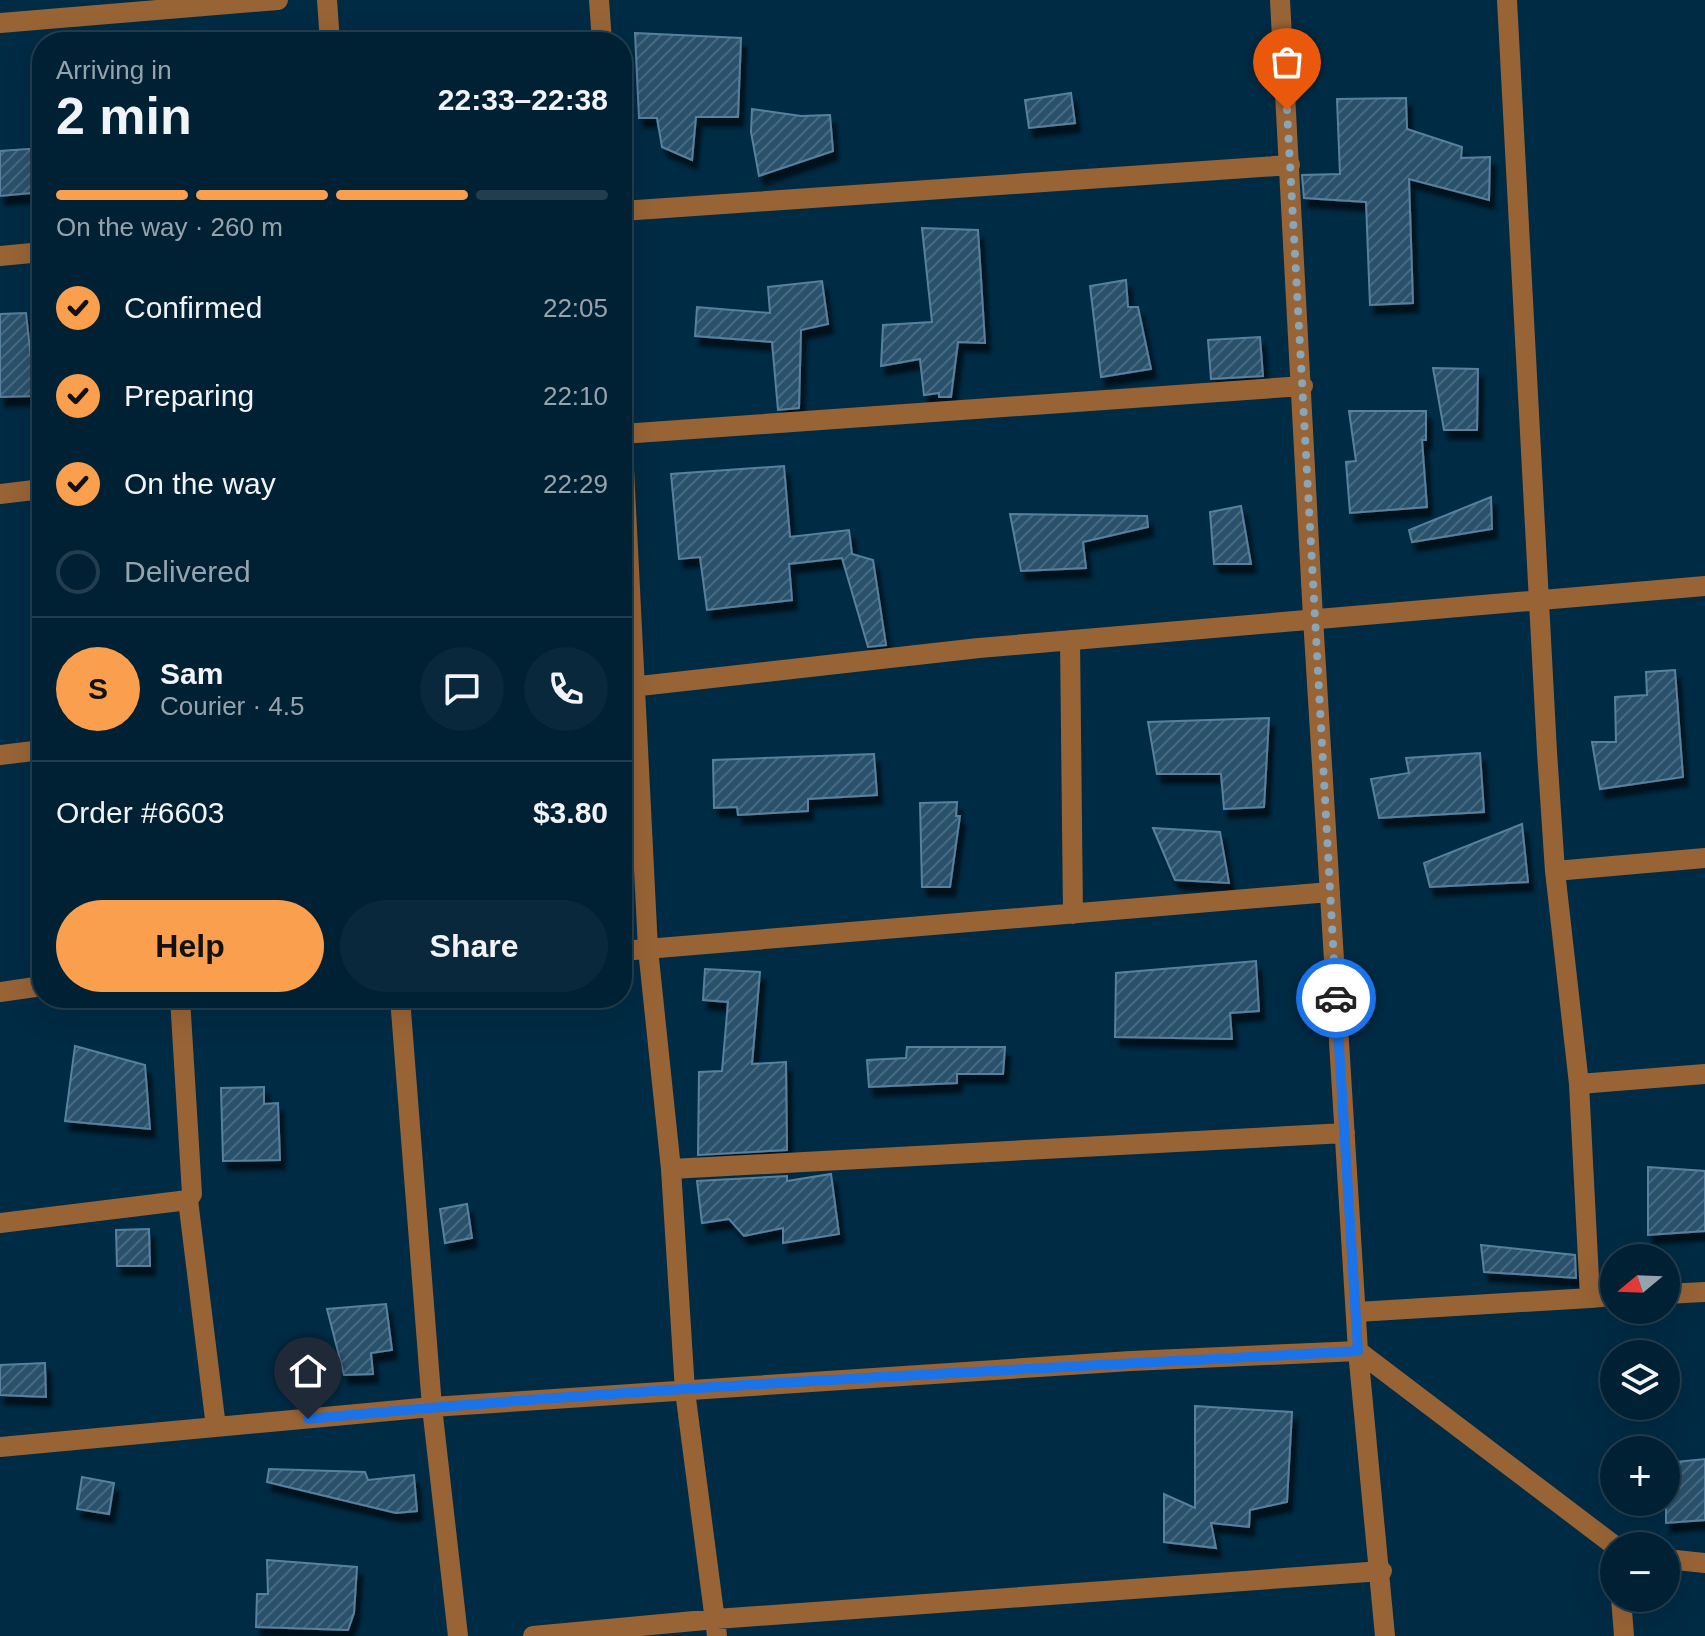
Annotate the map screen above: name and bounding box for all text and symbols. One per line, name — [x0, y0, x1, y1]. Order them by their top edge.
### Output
pin — [1253, 28, 1321, 110]
icon: bag — [1265, 40, 1309, 84]
text: Arriving in — [56, 55, 172, 85]
text: 22:33–22:38 — [438, 83, 608, 116]
text: 2 min — [56, 87, 192, 145]
text: On the way · 260 m — [56, 212, 283, 242]
icon: check — [56, 286, 100, 330]
text: Confirmed — [124, 291, 262, 324]
text: 22:05 — [543, 293, 608, 323]
icon: check — [56, 374, 100, 418]
text: Preparing — [124, 379, 254, 412]
text: 22:10 — [543, 381, 608, 411]
icon: check — [56, 462, 100, 506]
text: On the way — [124, 467, 276, 500]
text: 22:29 — [543, 469, 608, 499]
text: Delivered — [124, 555, 251, 588]
button: chat — [420, 647, 504, 731]
button: phone — [524, 647, 608, 731]
text: Sam — [160, 657, 223, 690]
text: S — [88, 672, 108, 705]
text: Courier · 4.5 — [160, 691, 305, 721]
text: Order #6603 — [56, 796, 224, 829]
text: $3.80 — [533, 796, 608, 829]
button: Help — [56, 900, 324, 992]
button: Share — [340, 900, 608, 992]
courier — [1296, 958, 1376, 1038]
icon: car — [1314, 976, 1358, 1020]
north arrow — [1600, 1244, 1680, 1324]
map controls — [1600, 1244, 1680, 1612]
pin — [274, 1337, 342, 1419]
button: layers — [1600, 1340, 1680, 1420]
icon: home — [286, 1349, 330, 1393]
button: + — [1600, 1436, 1680, 1516]
button: − — [1600, 1532, 1680, 1612]

